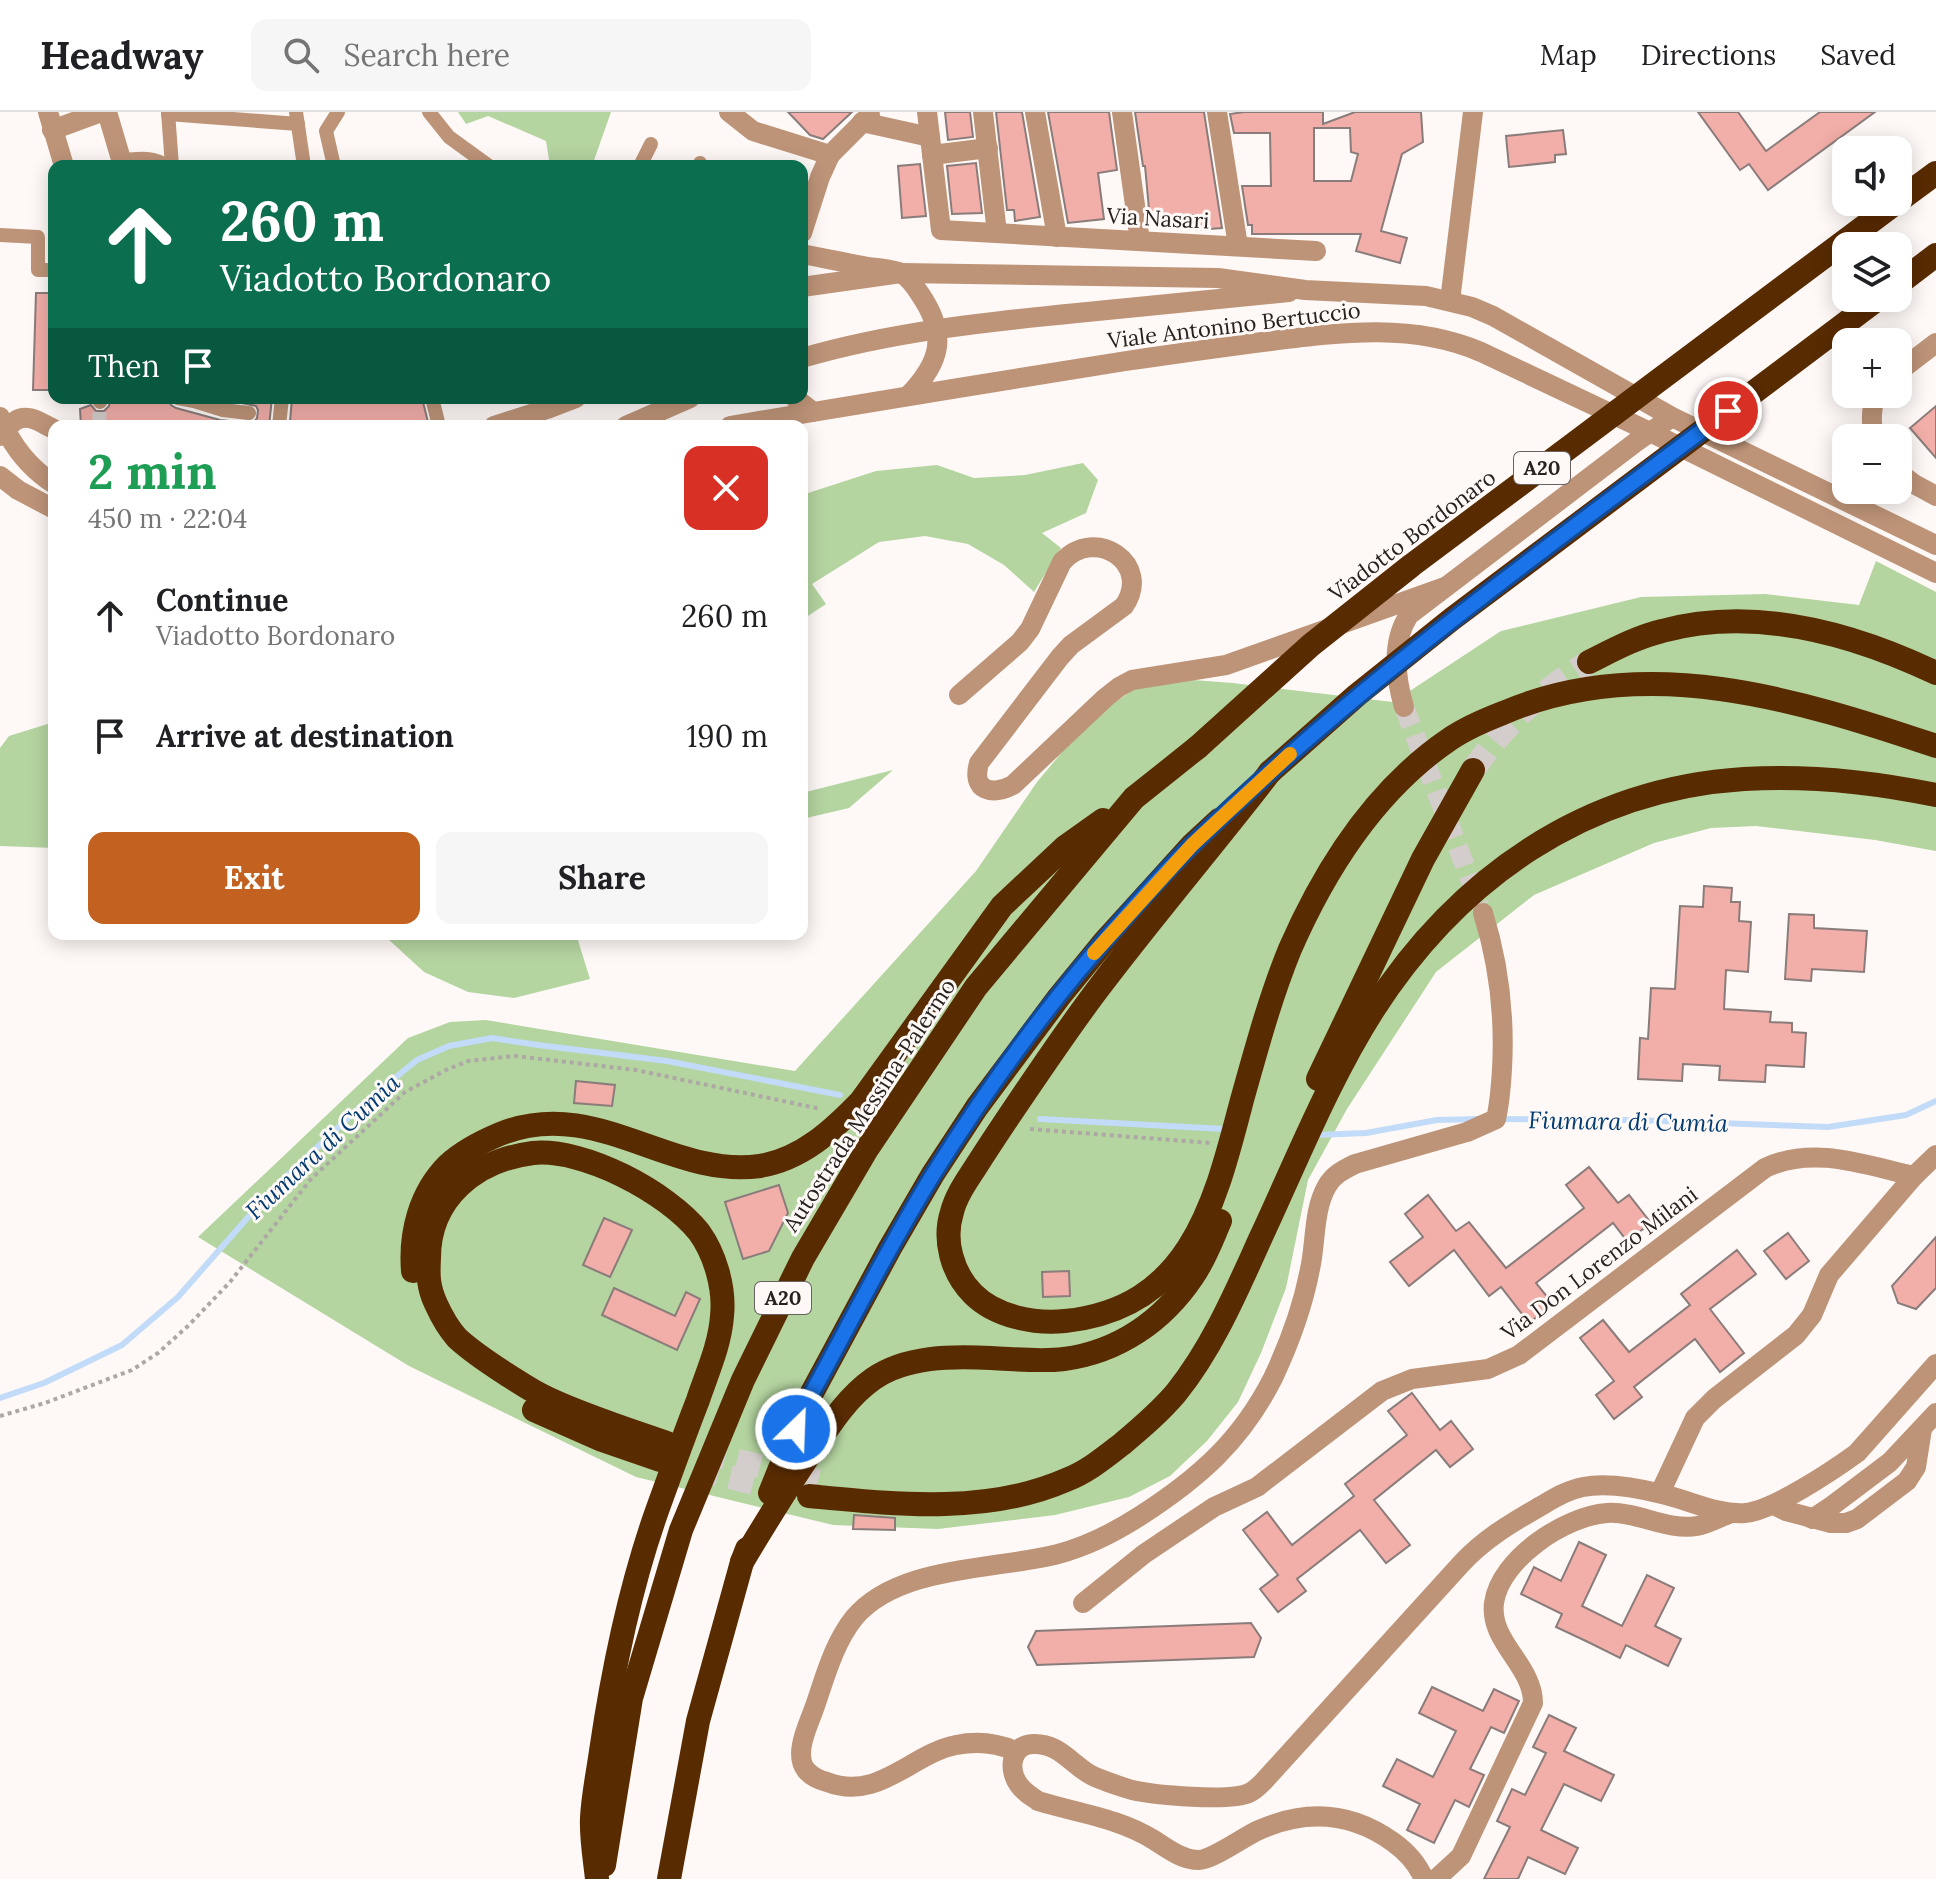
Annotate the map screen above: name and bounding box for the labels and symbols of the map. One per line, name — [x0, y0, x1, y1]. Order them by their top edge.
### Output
street label: Via Nasari — [1105, 201, 1210, 235]
street label: Viale Antonino Bertuccio — [1105, 296, 1362, 355]
pin — [1694, 377, 1762, 445]
road number: A20 — [1514, 452, 1570, 484]
street label: Viadotto Bordonaro — [1322, 463, 1501, 608]
street label: Autostrada Messina-Palermo — [776, 973, 961, 1238]
water label: Fiumara di Cumia — [239, 1067, 407, 1226]
water label: Fiumara di Cumia — [1528, 1104, 1729, 1139]
street label: Via Don Lorenzo Milani — [1494, 1180, 1703, 1347]
road number: A20 — [755, 1282, 811, 1314]
position arrow — [754, 1387, 838, 1471]

